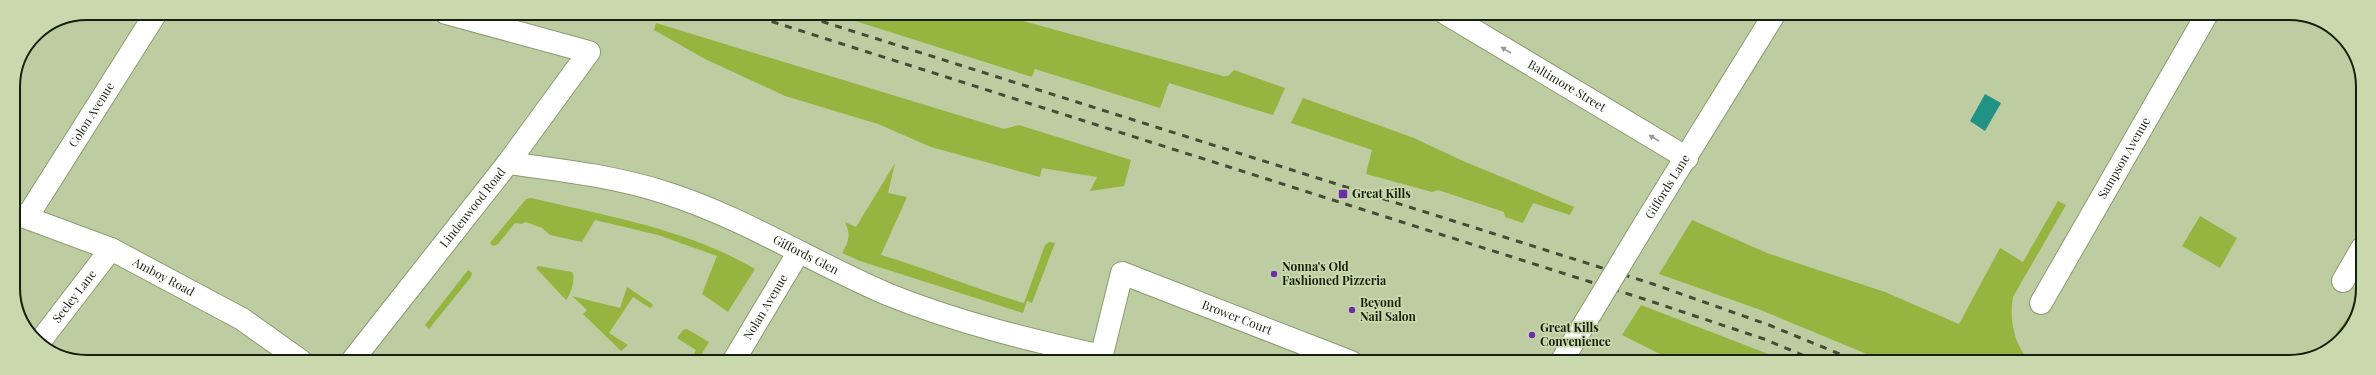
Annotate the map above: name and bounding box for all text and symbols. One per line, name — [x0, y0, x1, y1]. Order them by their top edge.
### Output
one-way arrow — [1500, 46, 1512, 53]
street label: Baltimore Street — [1525, 56, 1610, 115]
street label: Colon Avenue — [64, 79, 117, 150]
street label: Sampson Avenue — [2094, 114, 2153, 201]
one-way arrow — [1649, 134, 1659, 142]
street label: Giffords Lane — [1641, 151, 1693, 222]
street label: Lindenwood Road — [435, 164, 508, 250]
place label: Great Kills — [1352, 185, 1411, 201]
marker: Great Kills — [1337, 188, 1349, 200]
street label: Giffords Glen — [771, 231, 842, 277]
street label: Amboy Road — [130, 253, 198, 299]
place label: Nonna's Old Fashioned Pizzeria — [1282, 258, 1387, 288]
street label: Seeley Lane — [48, 266, 99, 326]
marker: Nonna's Old Fashioned Pizzeria — [1269, 269, 1279, 279]
street label: Nolan Avenue — [739, 271, 791, 342]
place label: Beyond Nail Salon — [1360, 294, 1417, 324]
street label: Brower Court — [1200, 296, 1275, 338]
marker: Beyond Nail Salon — [1347, 305, 1357, 315]
place label: Great Kills Convenience — [1540, 319, 1611, 349]
marker: Great Kills Convenience — [1527, 330, 1537, 340]

